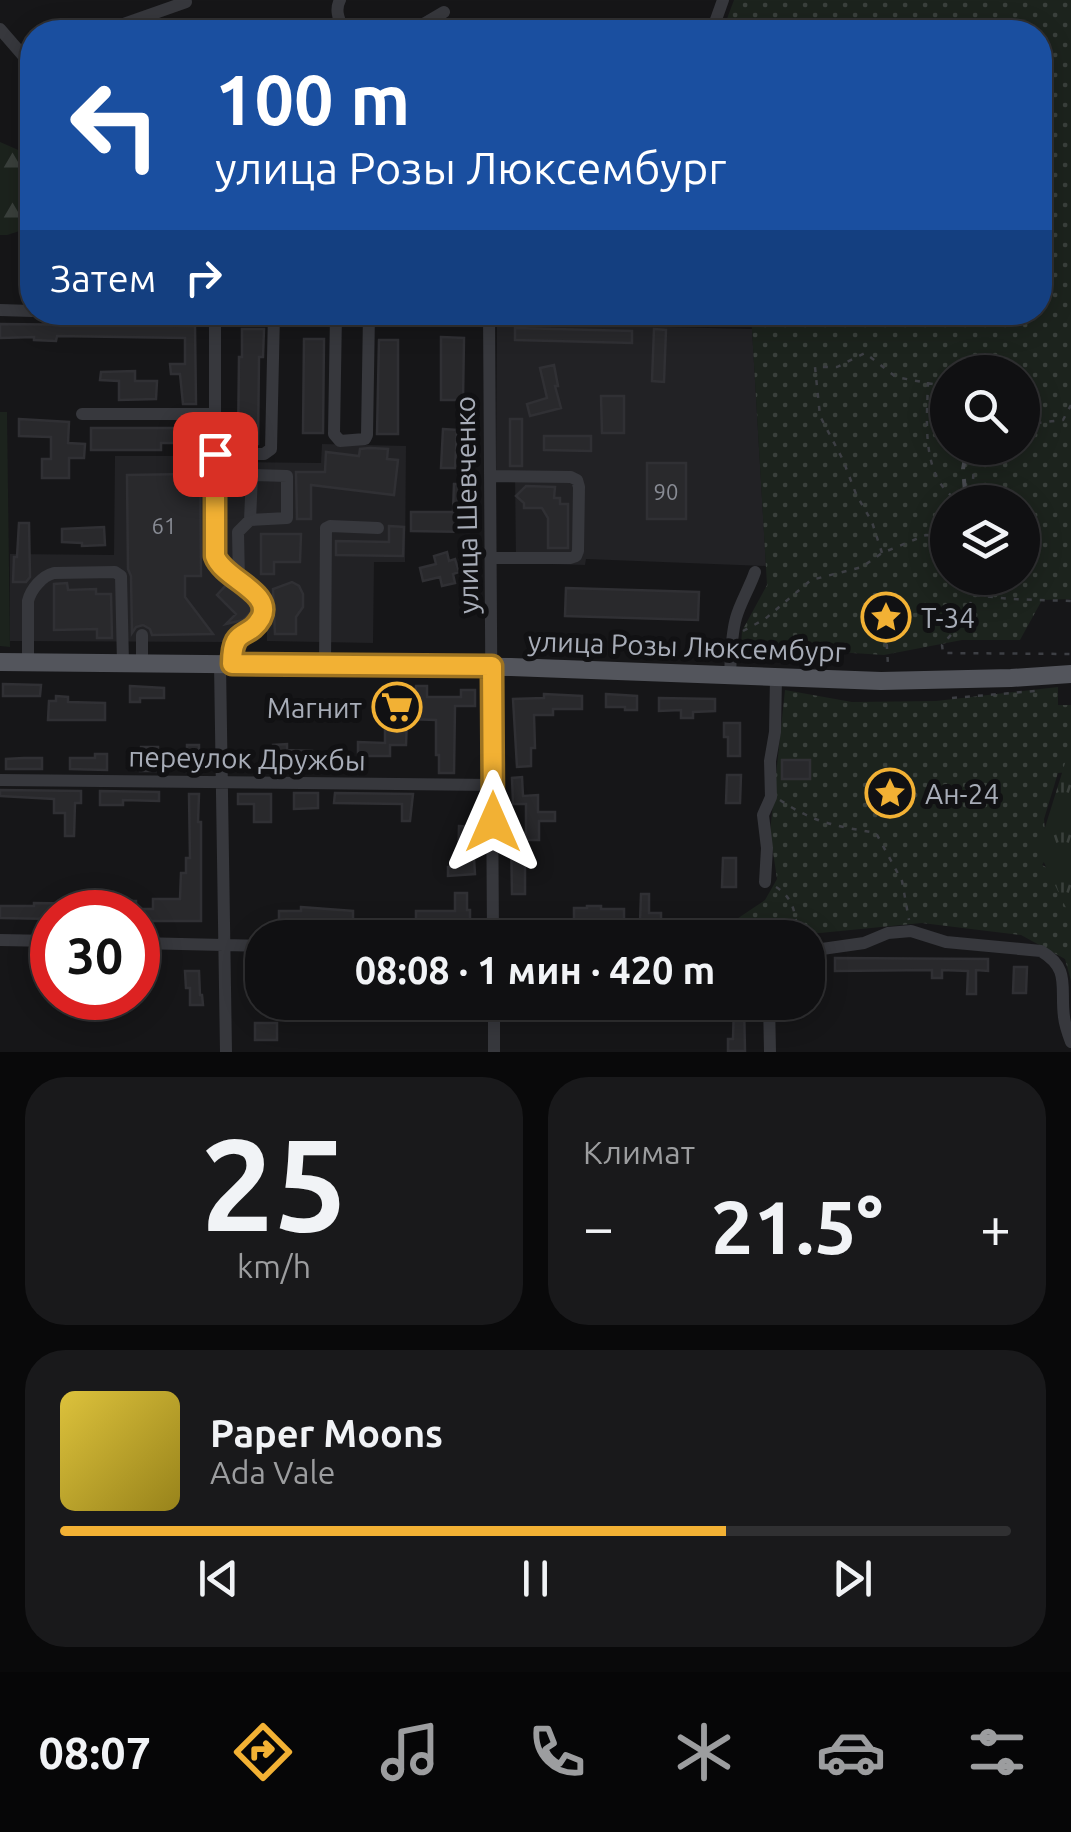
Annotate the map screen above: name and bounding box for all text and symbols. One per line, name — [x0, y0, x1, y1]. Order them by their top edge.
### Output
icon: left — [50, 60, 180, 190]
text: 100 m — [215, 60, 410, 138]
text: улица Розы Люксембург — [215, 142, 726, 193]
icon: right — [176, 250, 231, 305]
text: Затем — [50, 257, 156, 299]
map controls — [930, 355, 1040, 595]
button: search — [930, 355, 1040, 465]
street label: улица Шевченко — [449, 396, 483, 614]
pin — [173, 412, 258, 497]
icon: arrive — [188, 427, 243, 482]
house number: 90 — [654, 479, 678, 504]
button: layers — [930, 485, 1040, 595]
house number: 61 — [152, 513, 176, 538]
place icon: Т-34 — [860, 591, 912, 643]
place label: Т-34 — [921, 602, 975, 633]
street label: улица Розы Люксембург — [527, 625, 847, 667]
supermarket icon: Магнит — [371, 681, 423, 733]
place label: Магнит — [267, 692, 363, 723]
street label: переулок Дружбы — [128, 740, 366, 776]
place icon: Ан-24 — [864, 767, 916, 819]
position arrow — [441, 770, 545, 874]
place label: Ан-24 — [925, 778, 999, 809]
speed limit sign: 30 — [30, 890, 160, 1020]
text: 08:08 · 1 мин · 420 m — [355, 949, 715, 991]
text: 25 — [201, 1110, 347, 1256]
text: Климат — [583, 1134, 695, 1170]
text: 21.5° — [711, 1184, 883, 1268]
text: − — [583, 1196, 614, 1257]
text: + — [980, 1196, 1011, 1257]
text: km/h — [237, 1248, 311, 1284]
text: Paper Moons — [210, 1412, 443, 1454]
text: Ada Vale — [210, 1454, 336, 1490]
icon: previous — [191, 1551, 246, 1606]
icon: pause — [508, 1551, 563, 1606]
icon: next — [825, 1551, 880, 1606]
icon: directions — [228, 1717, 298, 1787]
icon: music — [375, 1717, 445, 1787]
icon: phone — [522, 1717, 592, 1787]
icon: climate — [669, 1717, 739, 1787]
icon: car — [816, 1717, 886, 1787]
icon: filters — [962, 1717, 1032, 1787]
text: 08:07 — [38, 1727, 151, 1778]

